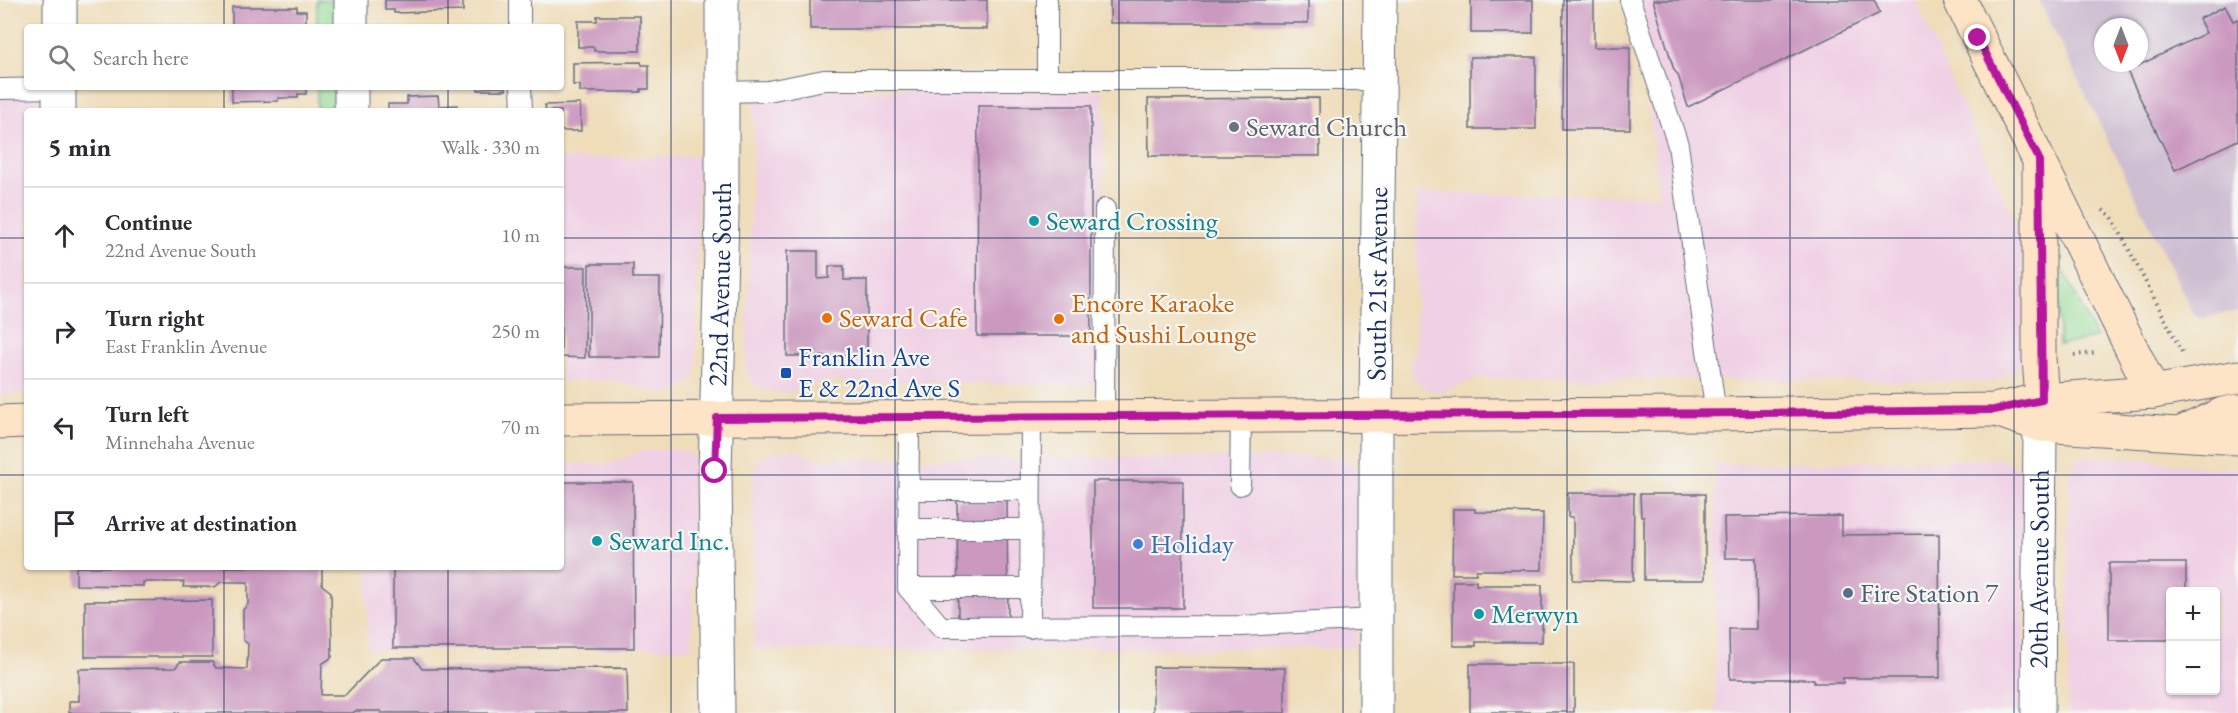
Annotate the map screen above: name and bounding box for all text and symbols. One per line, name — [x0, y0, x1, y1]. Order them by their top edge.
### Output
north arrow — [2094, 18, 2148, 72]
search box — [24, 24, 564, 90]
route end — [1964, 24, 1990, 50]
icon: search — [45, 41, 78, 74]
text: Search here — [93, 43, 188, 72]
place label: Seward Church — [1246, 109, 1407, 144]
marker: Seward Church — [1227, 120, 1241, 134]
text: 5 min — [48, 130, 111, 164]
text: Walk · 330 m — [441, 134, 540, 160]
street label: 22nd Avenue South — [699, 182, 739, 387]
street label: South 21st Avenue — [1358, 187, 1395, 381]
place label: Seward Crossing — [1046, 203, 1218, 238]
text: Continue — [105, 208, 192, 237]
marker: Seward Crossing — [1027, 214, 1041, 228]
icon: ahead — [48, 219, 81, 252]
text: 10 m — [501, 222, 540, 248]
text: 22nd Avenue South — [105, 237, 257, 263]
place label: Encore Karaoke and Sushi Lounge — [1071, 285, 1256, 351]
place label: Seward Cafe — [839, 300, 967, 335]
text: Turn right — [105, 304, 204, 333]
marker: Seward Cafe — [820, 311, 834, 325]
marker: Encore Karaoke and Sushi Lounge — [1052, 312, 1066, 326]
icon: right — [48, 315, 81, 348]
text: 250 m — [492, 318, 540, 344]
text: East Franklin Avenue — [105, 333, 267, 359]
place label: Franklin Ave E & 22nd Ave S — [798, 339, 960, 405]
marker: Franklin Ave E & 22nd Ave S — [779, 366, 793, 380]
text: Turn left — [105, 400, 189, 429]
icon: left — [48, 411, 81, 444]
text: 70 m — [501, 414, 540, 440]
text: Minnehaha Avenue — [105, 429, 255, 455]
route start — [701, 457, 727, 483]
street label: 20th Avenue South — [2020, 469, 2057, 669]
icon: arrive — [48, 507, 81, 540]
text: Arrive at destination — [105, 509, 297, 538]
place label: Seward Inc. — [609, 523, 730, 558]
place label: Holiday — [1150, 526, 1234, 561]
marker: Seward Inc. — [590, 534, 604, 548]
marker: Holiday — [1131, 537, 1145, 551]
place label: Fire Station 7 — [1860, 575, 1999, 610]
marker: Fire Station 7 — [1841, 586, 1855, 600]
map controls — [2166, 587, 2220, 695]
button: + — [2166, 587, 2220, 641]
place label: Merwyn — [1491, 596, 1579, 631]
marker: Merwyn — [1472, 607, 1486, 621]
button: − — [2166, 641, 2220, 695]

